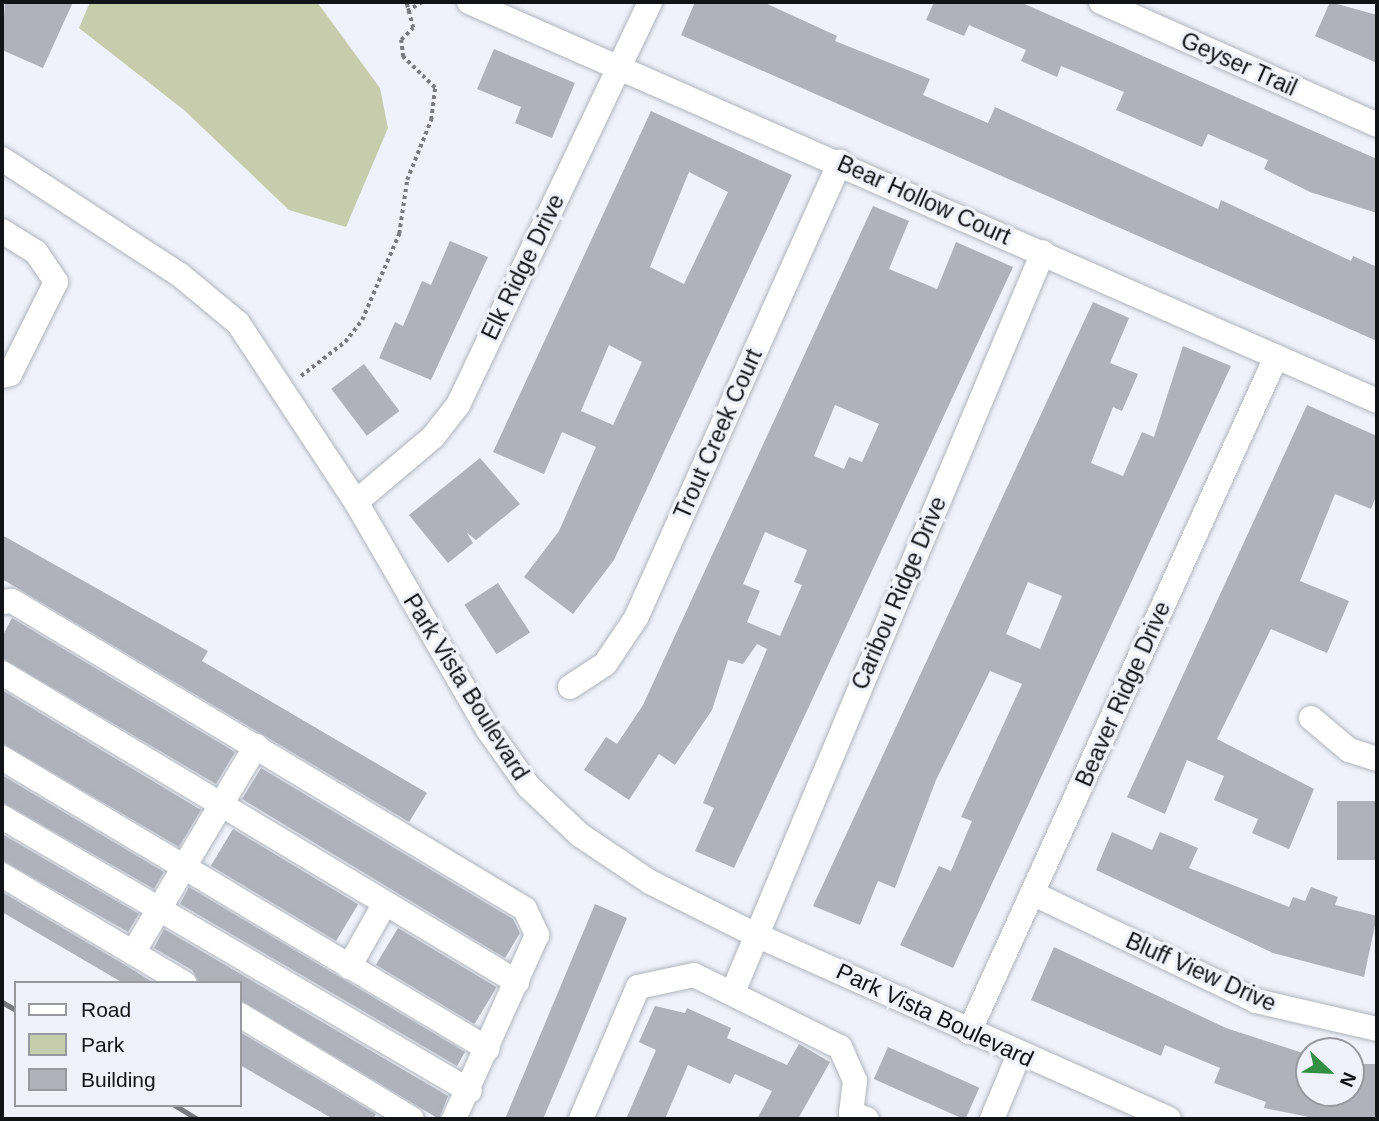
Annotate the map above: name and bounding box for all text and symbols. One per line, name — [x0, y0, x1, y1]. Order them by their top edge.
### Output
street label: Geyser Trail — [1177, 26, 1301, 102]
street label: Bear Hollow Court — [833, 149, 1015, 251]
street label: Elk Ridge Drive — [476, 190, 570, 344]
street label: Trout Creek Court — [668, 345, 768, 523]
street label: Caribou Ridge Drive — [846, 492, 952, 694]
street label: Park Vista Boulevard — [398, 589, 534, 785]
street label: Beaver Ridge Drive — [1070, 597, 1176, 791]
street label: Bluff View Drive — [1122, 927, 1280, 1017]
street label: Park Vista Boulevard — [832, 957, 1038, 1073]
legend — [14, 981, 242, 1107]
text: Road — [81, 998, 131, 1021]
text: Park — [81, 1033, 124, 1056]
north arrow — [1295, 1037, 1365, 1107]
text: Building — [81, 1068, 156, 1091]
text: N — [1336, 1069, 1360, 1090]

